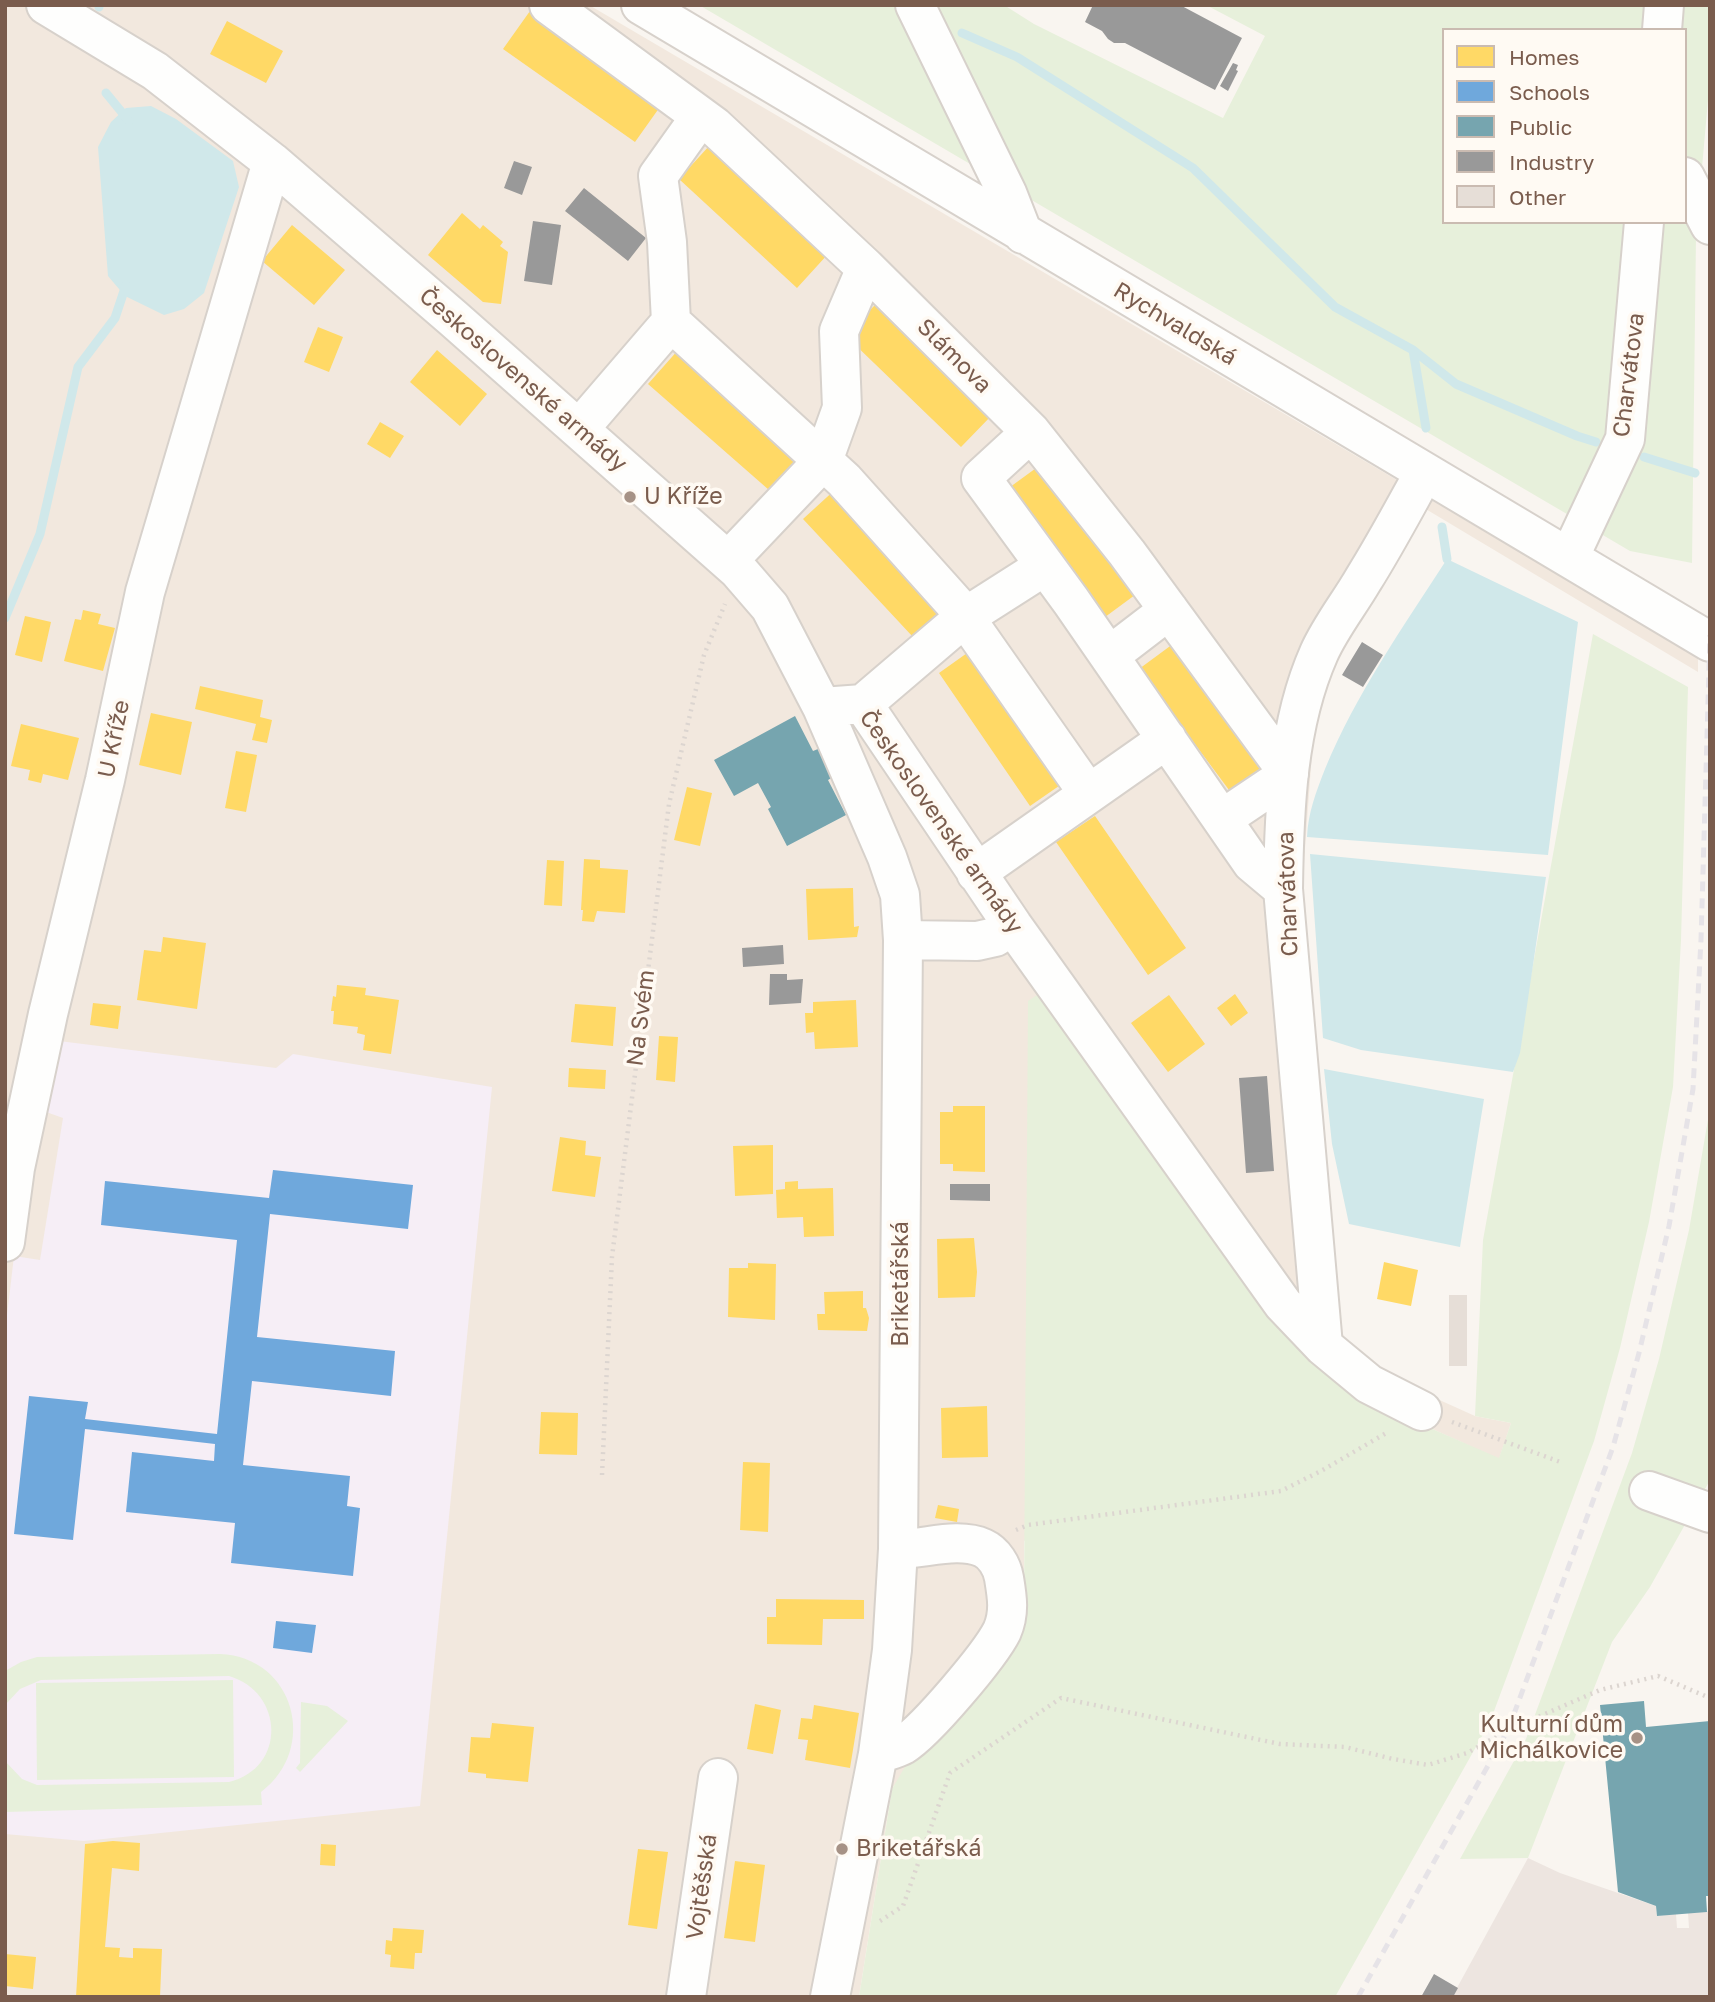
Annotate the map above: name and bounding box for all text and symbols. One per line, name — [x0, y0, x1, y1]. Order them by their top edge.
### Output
legend — [1442, 28, 1687, 224]
text: Homes — [1509, 44, 1579, 70]
text: Schools — [1509, 79, 1590, 105]
text: Public — [1509, 114, 1572, 140]
text: Industry — [1509, 149, 1594, 175]
text: Other — [1509, 184, 1566, 210]
street label: Rychvaldská — [1108, 276, 1242, 372]
street label: Československé armády — [413, 282, 633, 478]
street label: Charvátova — [1608, 311, 1650, 439]
street label: Slámova — [911, 313, 997, 399]
place label: U Kříže — [644, 483, 723, 511]
marker: U Kříže — [622, 489, 638, 505]
street label: U Kříže — [92, 698, 136, 780]
street label: Československé armády — [853, 705, 1029, 939]
street label: Charvátova — [1272, 831, 1304, 957]
street label: Na Svém — [621, 968, 661, 1068]
street label: Briketářská — [887, 1221, 915, 1347]
place label: Kulturní dům Michálkovice — [1479, 1711, 1623, 1765]
marker: Kulturní dům Michálkovice — [1629, 1730, 1645, 1746]
street label: Vojtěšská — [681, 1832, 723, 1942]
place label: Briketářská — [856, 1835, 982, 1863]
marker: Briketářská — [834, 1841, 850, 1857]

